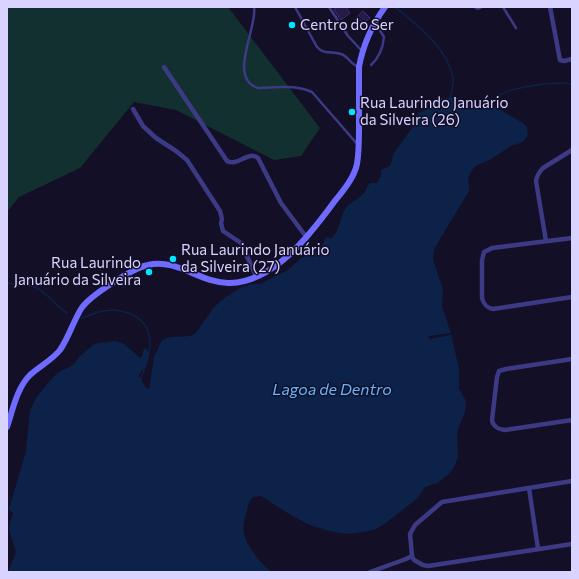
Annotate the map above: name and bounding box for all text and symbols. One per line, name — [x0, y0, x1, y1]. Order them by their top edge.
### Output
place label: Centro do Ser — [300, 16, 394, 34]
marker: Centro do Ser — [287, 20, 297, 30]
place label: Rua Laurindo Januário da Silveira (26) — [360, 94, 509, 129]
marker: Rua Laurindo Januário da Silveira (26) — [347, 107, 357, 117]
place label: Rua Laurindo Januário da Silveira (27) — [181, 241, 330, 276]
place label: Rua Laurindo Januário da Silveira — [14, 254, 141, 289]
marker: Rua Laurindo Januário da Silveira (27) — [168, 254, 178, 264]
marker: Rua Laurindo Januário da Silveira — [144, 267, 154, 277]
water label: Lagoa de Dentro — [272, 380, 392, 400]

